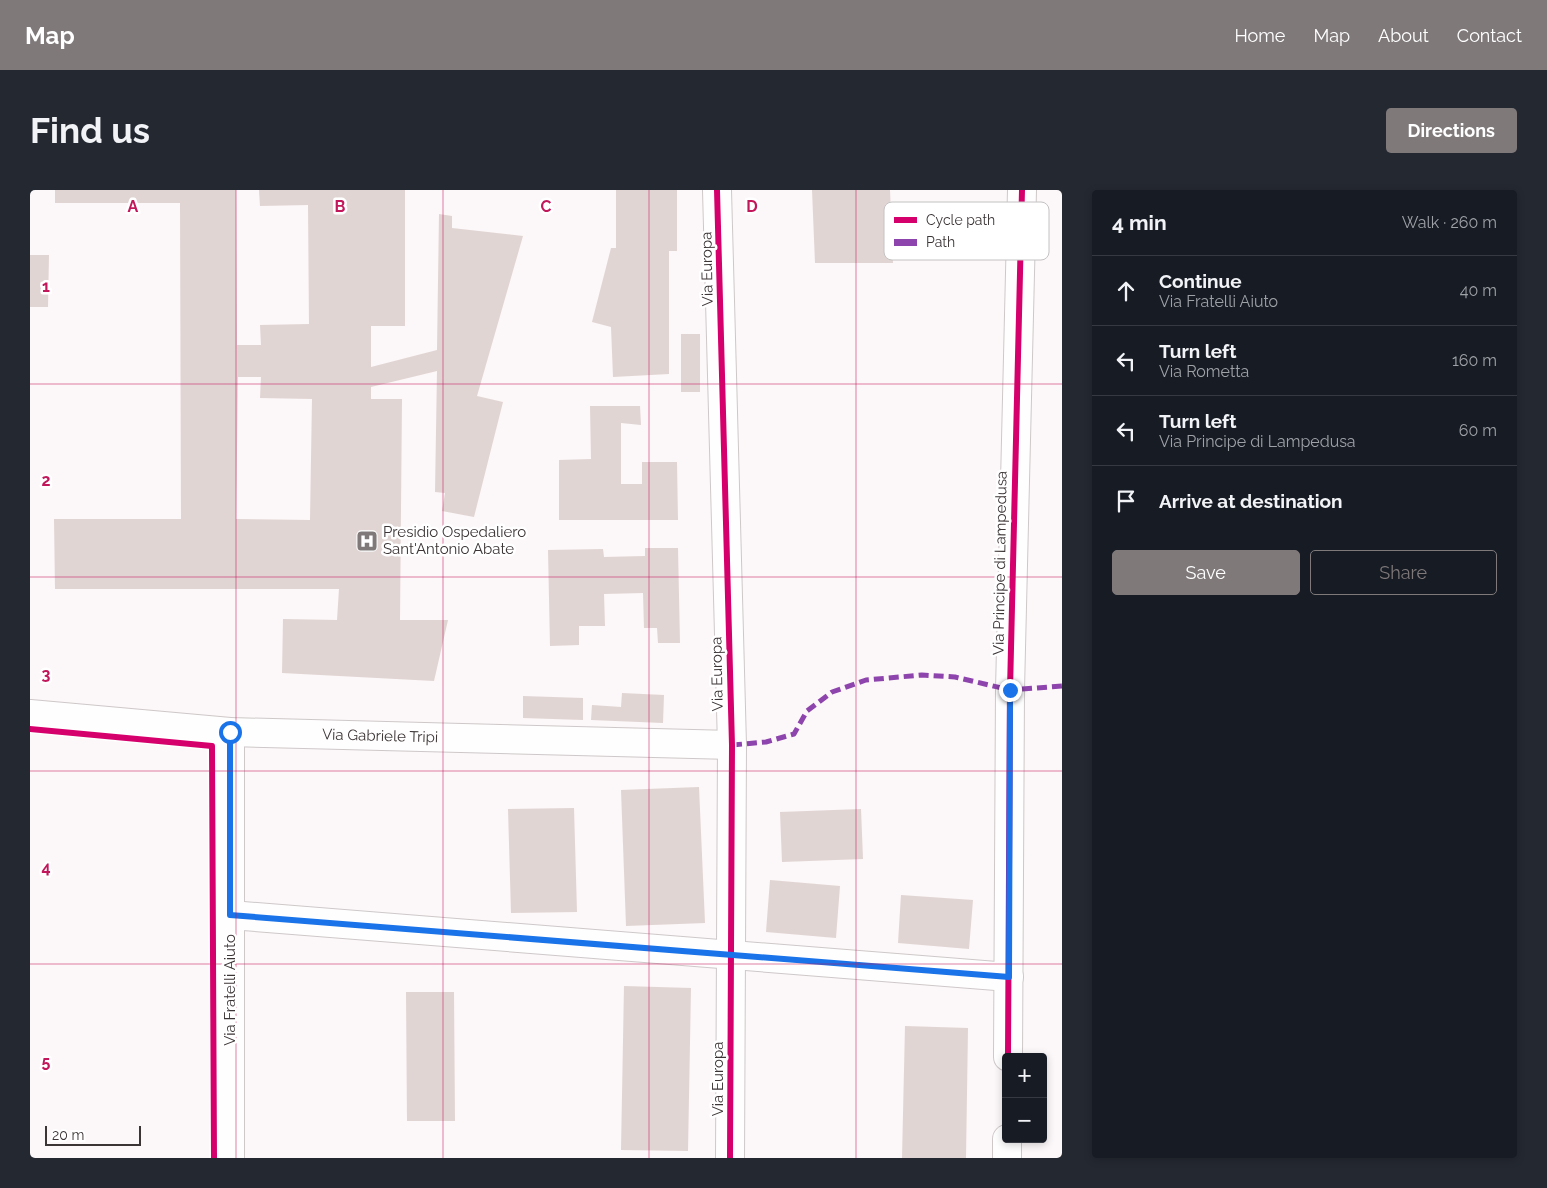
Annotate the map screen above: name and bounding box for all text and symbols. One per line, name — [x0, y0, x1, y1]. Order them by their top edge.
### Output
text: Map — [25, 21, 75, 50]
text: Home — [1234, 25, 1285, 46]
text: Map — [1313, 25, 1350, 46]
text: About — [1378, 25, 1429, 46]
text: Contact — [1457, 25, 1522, 46]
button: Directions — [1386, 108, 1517, 153]
text: Find us — [30, 110, 150, 151]
text: A — [128, 197, 139, 216]
text: B — [335, 197, 346, 216]
text: C — [541, 197, 552, 216]
text: D — [746, 197, 758, 216]
legend — [884, 202, 1049, 260]
text: 4 min — [1112, 210, 1167, 235]
text: Cycle path — [926, 212, 995, 228]
text: Walk · 260 m — [1402, 213, 1497, 232]
street label: Via Europa — [697, 231, 717, 307]
text: Path — [926, 234, 955, 250]
text: Continue — [1159, 270, 1242, 292]
text: 1 — [42, 277, 50, 296]
icon: ahead — [1112, 277, 1140, 305]
text: 40 m — [1460, 281, 1497, 300]
text: Via Fratelli Aiuto — [1159, 292, 1278, 311]
text: Turn left — [1159, 340, 1236, 362]
icon: left — [1112, 347, 1140, 375]
text: 160 m — [1452, 351, 1497, 370]
text: Via Rometta — [1159, 362, 1249, 381]
text: Turn left — [1159, 410, 1236, 432]
icon: left — [1112, 417, 1140, 445]
text: 60 m — [1459, 421, 1497, 440]
text: Via Principe di Lampedusa — [1159, 432, 1356, 451]
text: 2 — [41, 471, 51, 490]
street label: Via Principe di Lampedusa — [989, 471, 1011, 655]
icon: arrive — [1112, 487, 1140, 515]
text: Arrive at destination — [1159, 490, 1343, 512]
place label: Presidio Ospedaliero Sant'Antonio Abate — [383, 523, 526, 558]
hospital icon: Presidio Ospedaliero Sant'Antonio Abate — [355, 529, 379, 553]
button: Save — [1112, 550, 1300, 595]
button: Share — [1310, 550, 1497, 595]
street label: Via Europa — [707, 636, 727, 712]
text: 3 — [42, 665, 51, 684]
route end — [999, 679, 1022, 702]
route start — [219, 721, 242, 744]
street label: Via Gabriele Tripi — [322, 725, 438, 746]
text: 4 — [41, 858, 51, 877]
street label: Via Fratelli Aiuto — [221, 934, 239, 1046]
street label: Via Europa — [709, 1042, 727, 1116]
text: 5 — [42, 1052, 51, 1071]
map controls — [1002, 1053, 1047, 1143]
button: + — [1002, 1053, 1047, 1098]
button: − — [1002, 1098, 1047, 1143]
scale bar — [45, 1123, 141, 1146]
text: 20 m — [52, 1127, 84, 1143]

